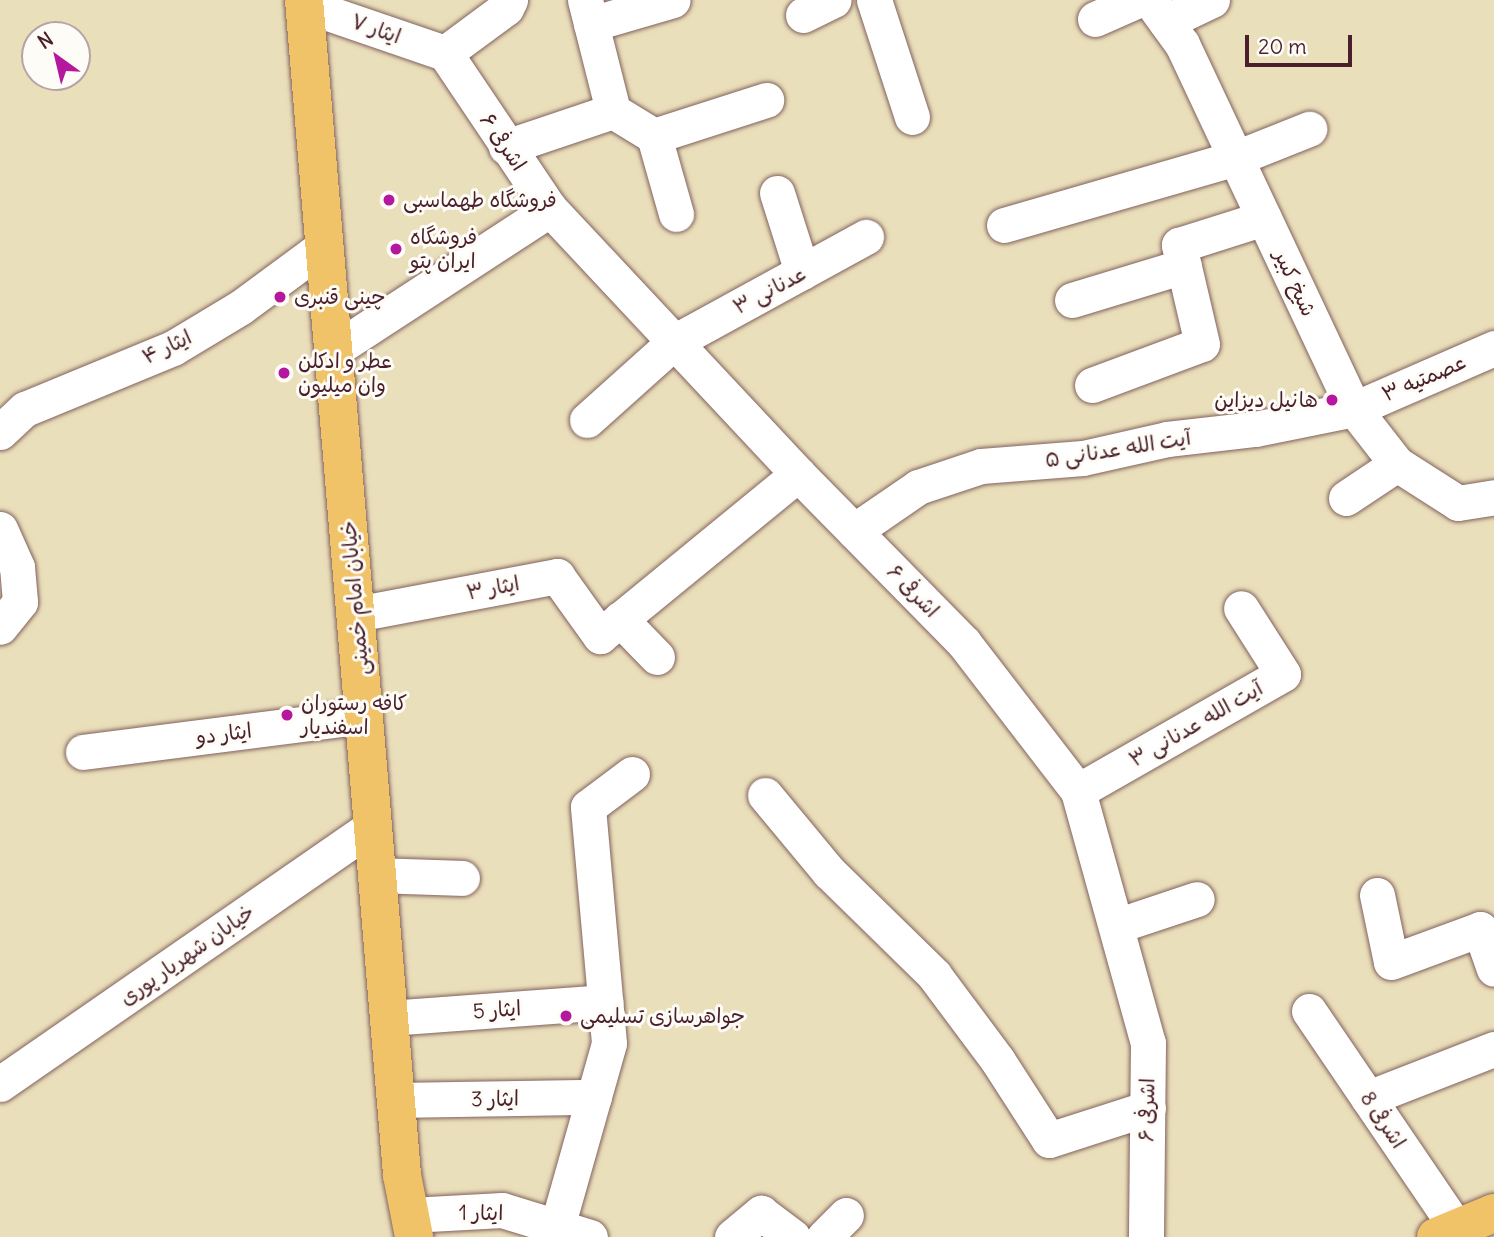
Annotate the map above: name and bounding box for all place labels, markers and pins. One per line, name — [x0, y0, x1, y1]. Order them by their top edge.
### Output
place label: فروشگاه طهماسبی — [403, 187, 557, 213]
marker: فروشگاه طهماسبی — [381, 192, 397, 208]
place label: فروشگاه ایران پتو — [410, 224, 477, 274]
marker: فروشگاه ایران پتو — [388, 241, 404, 257]
place label: چینی قنبری — [294, 284, 386, 310]
marker: چینی قنبری — [272, 289, 288, 305]
place label: عطر و ادکلن وان میلیون — [298, 348, 392, 398]
marker: عطر و ادکلن وان میلیون — [276, 365, 292, 381]
place label: هانیل دیزاین — [1214, 387, 1318, 413]
marker: هانیل دیزاین — [1324, 392, 1340, 408]
place label: کافه رستوران اسفندیار — [301, 690, 407, 740]
marker: کافه رستوران اسفندیار — [279, 707, 295, 723]
place label: جواهرسازی تسلیمی — [580, 1003, 745, 1029]
marker: جواهرسازی تسلیمی — [558, 1008, 574, 1024]

